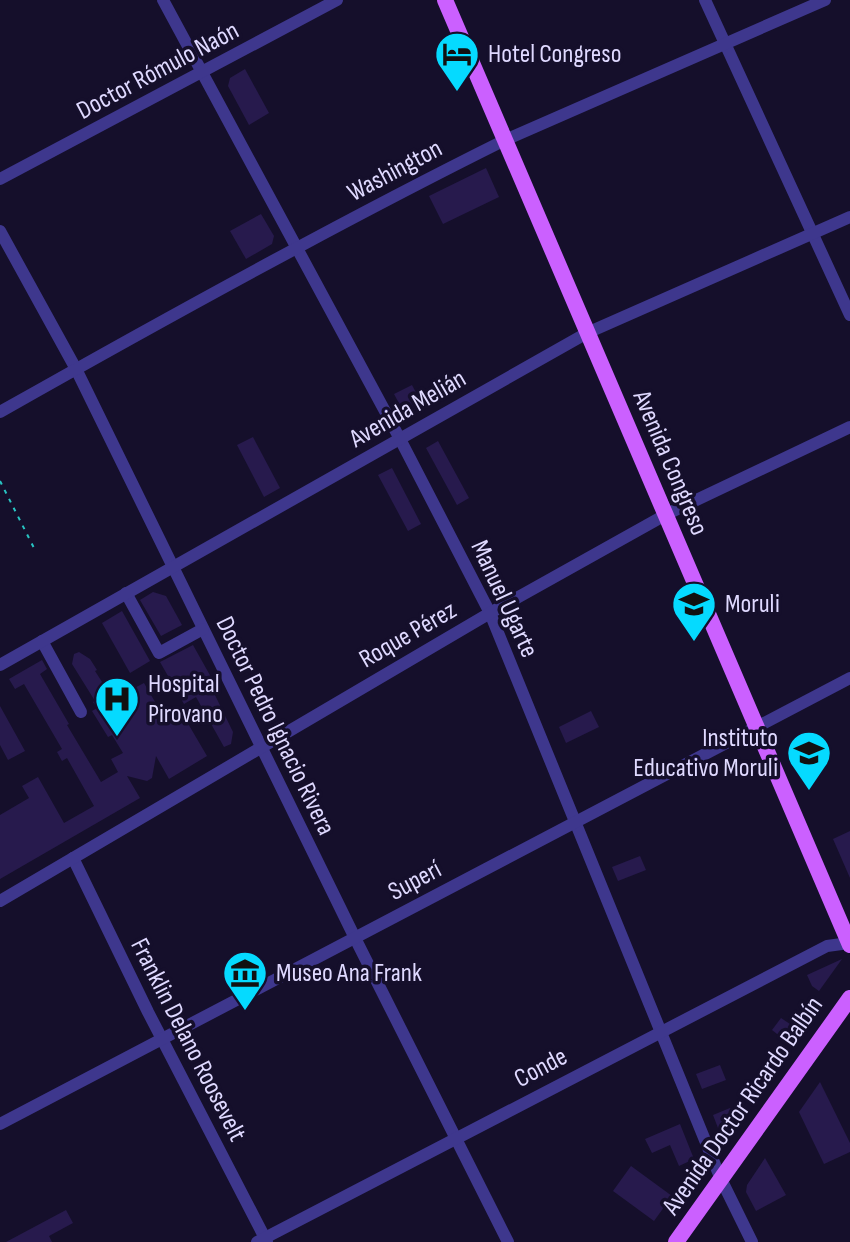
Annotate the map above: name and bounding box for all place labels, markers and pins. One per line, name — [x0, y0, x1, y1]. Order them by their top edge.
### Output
hotel icon: Hotel Congreso — [433, 30, 481, 93]
place label: Hotel Congreso — [488, 39, 621, 70]
school or university icon: Moruli — [670, 580, 718, 643]
place label: Moruli — [725, 589, 780, 620]
place label: Hospital Pirovano — [148, 669, 223, 730]
hospital icon: Hospital Pirovano — [93, 675, 141, 738]
place label: Instituto Educativo Moruli — [633, 723, 778, 784]
school or university icon: Instituto Educativo Moruli — [785, 729, 833, 792]
museum icon: Museo Ana Frank — [221, 949, 269, 1012]
place label: Museo Ana Frank — [276, 958, 422, 989]

